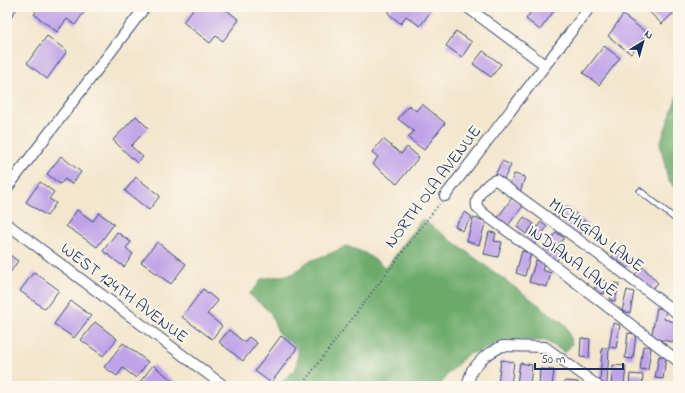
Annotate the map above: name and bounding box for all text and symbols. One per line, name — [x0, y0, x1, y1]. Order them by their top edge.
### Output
north arrow — [623, 22, 663, 62]
text: N — [641, 26, 656, 43]
street label: NORTH OLA AVENUE — [379, 120, 488, 254]
street label: MICHIGAN LANE — [543, 192, 649, 279]
street label: INDIANA LANE — [522, 219, 622, 303]
street label: WEST 124TH AVENUE — [55, 237, 193, 350]
scale bar — [535, 345, 623, 371]
text: 50 m — [541, 351, 565, 369]

